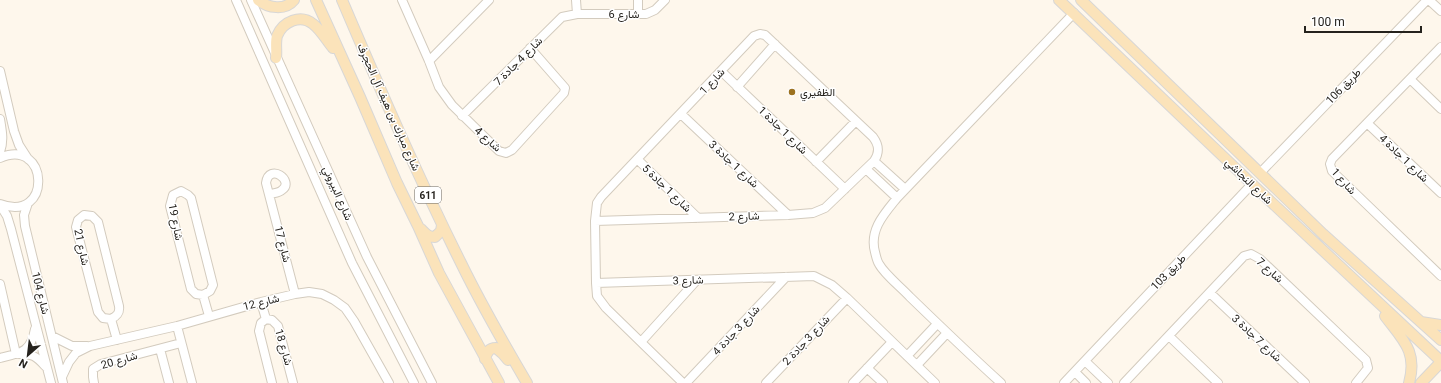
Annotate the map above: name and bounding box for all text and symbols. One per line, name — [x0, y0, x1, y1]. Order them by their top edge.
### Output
street label: شارع 6 — [608, 8, 640, 22]
scale bar — [1305, 8, 1421, 34]
text: 100 m — [1311, 15, 1345, 29]
street label: شارع 4 جادة 7 — [491, 34, 546, 89]
street label: شارع مبارك بن هيف آل الحجرف — [354, 41, 423, 174]
street label: شارع 1 — [697, 65, 729, 98]
street label: طريق 106 — [1323, 66, 1364, 107]
place label: الظفيري — [800, 86, 835, 102]
marker: الظفيري — [787, 87, 797, 97]
street label: شارع 1 جادة 1 — [755, 104, 810, 158]
street label: شارع 4 — [471, 124, 504, 155]
street label: شارع 1 جادة 4 — [1376, 132, 1431, 186]
street label: شارع 1 جادة 3 — [705, 138, 761, 192]
street label: شارع النجاشي — [1220, 156, 1275, 209]
street label: شارع 1 جادة 5 — [639, 162, 694, 216]
street label: شارع البيروني — [317, 164, 355, 224]
street label: شارع 1 — [1328, 165, 1359, 198]
road number: 611 — [415, 187, 441, 203]
street label: شارع 19 — [165, 203, 186, 242]
street label: شارع 2 — [728, 209, 760, 225]
street label: شارع 17 — [271, 224, 293, 264]
street label: شارع 21 — [70, 228, 92, 267]
street label: طريق 103 — [1148, 252, 1189, 293]
street label: شارع 7 — [1253, 255, 1286, 287]
street label: شارع 104 — [28, 270, 52, 316]
street label: شارع 3 — [672, 273, 704, 289]
street label: شارع 12 — [241, 292, 281, 314]
street label: شارع 3 جادة 4 — [710, 303, 764, 359]
street label: شارع 7 جادة 3 — [1228, 312, 1284, 366]
street label: شارع 3 جادة 2 — [780, 313, 834, 369]
street label: شارع 18 — [271, 327, 295, 367]
north arrow — [8, 335, 48, 375]
street label: شارع 20 — [99, 349, 139, 373]
text: N — [17, 356, 30, 371]

